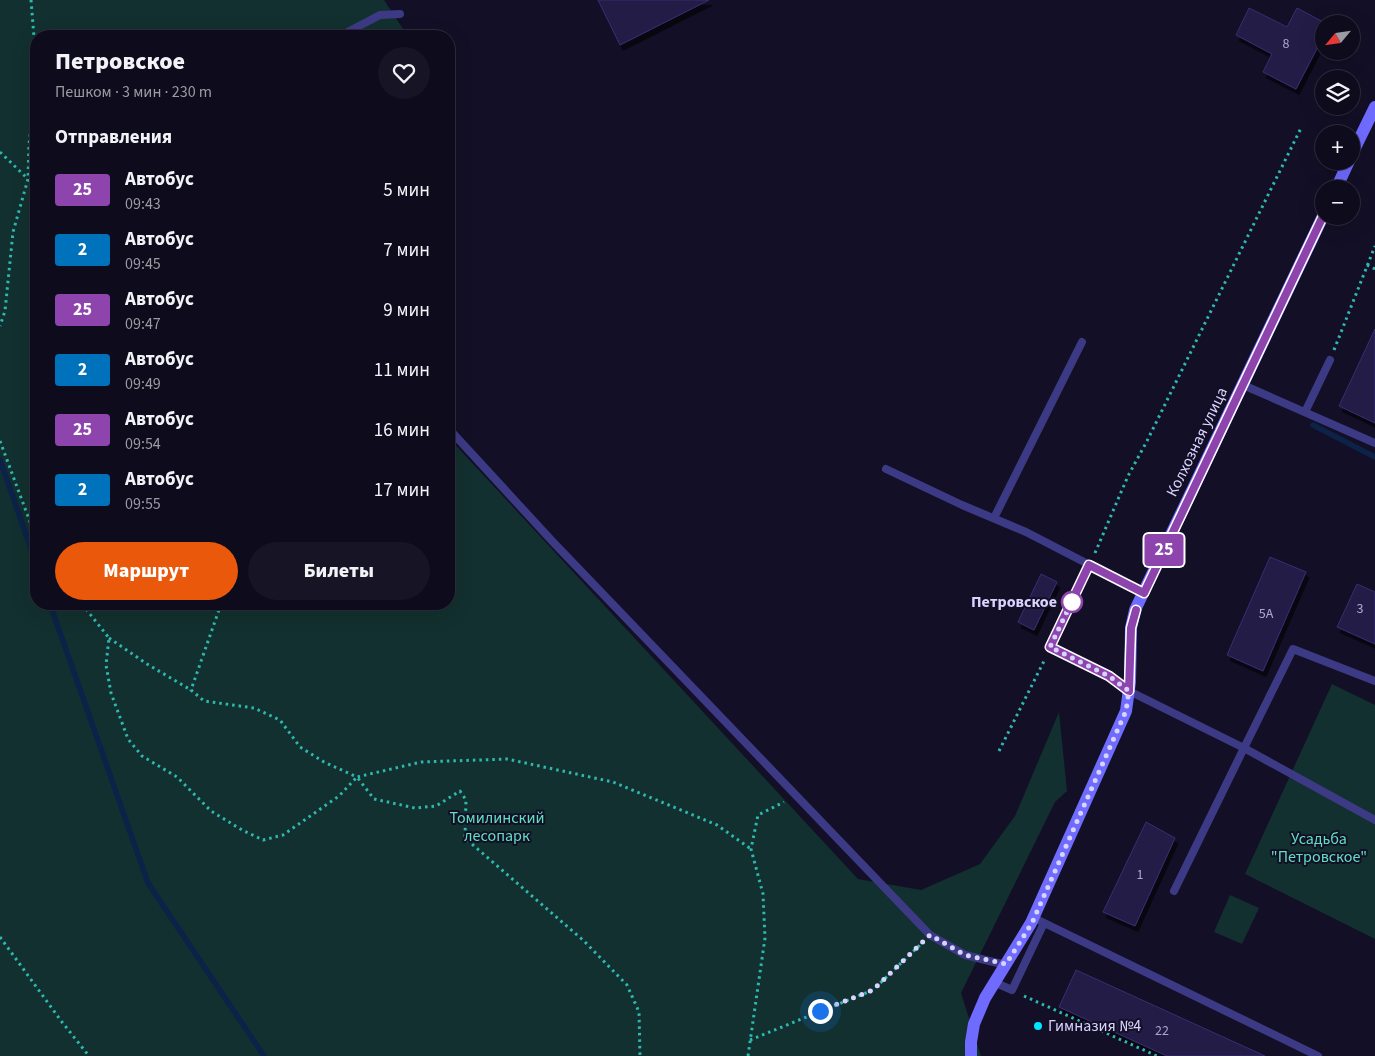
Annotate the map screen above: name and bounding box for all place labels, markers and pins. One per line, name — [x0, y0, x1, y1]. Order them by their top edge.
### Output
place label: Петровское — [971, 591, 1057, 613]
marker: Петровское — [1061, 591, 1083, 613]
place label: Гимназия №4 — [1048, 1015, 1141, 1037]
marker: Гимназия №4 — [1032, 1020, 1044, 1032]

